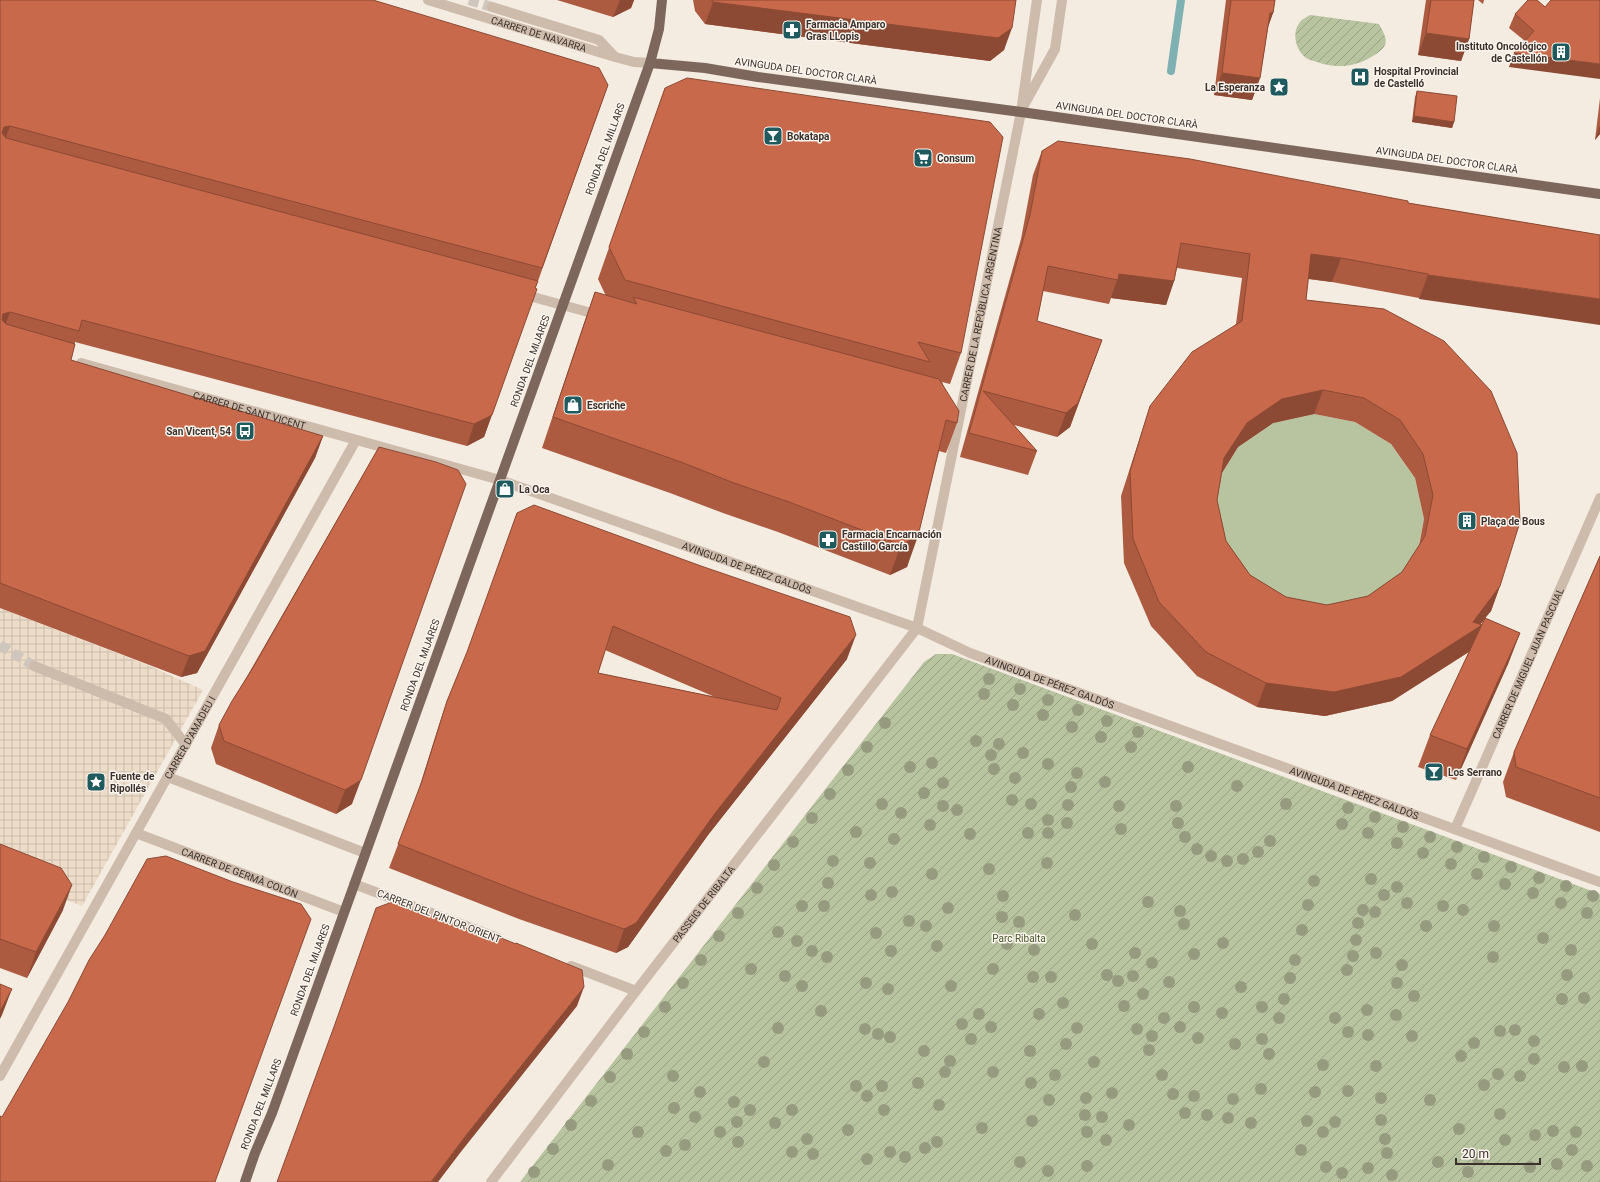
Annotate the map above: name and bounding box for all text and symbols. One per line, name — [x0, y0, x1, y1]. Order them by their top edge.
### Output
street label: CARRER DE NAVARRA — [490, 14, 588, 54]
pharmacy icon: Farmacia Amparo Gras LLopis — [781, 19, 803, 41]
place label: Farmacia Amparo Gras LLopis — [806, 19, 886, 42]
place label: Instituto Oncológico de Castellón — [1456, 41, 1547, 64]
building icon: Instituto Oncológico de Castellón — [1550, 41, 1572, 63]
street label: AVINGUDA DEL DOCTOR CLARÀ — [734, 55, 878, 87]
hospital icon: Hospital Provincial de Castelló — [1349, 66, 1371, 88]
place label: Hospital Provincial de Castelló — [1374, 66, 1459, 89]
place icon: La Esperanza — [1268, 76, 1290, 98]
place label: La Esperanza — [1205, 82, 1266, 93]
street label: AVINGUDA DEL DOCTOR CLARÀ — [1055, 99, 1199, 131]
street label: RONDA DEL MILLARS — [583, 102, 627, 196]
bar icon: Bokatapa — [762, 125, 784, 147]
place label: Bokatapa — [787, 131, 830, 142]
street label: AVINGUDA DEL DOCTOR CLARÀ — [1375, 144, 1519, 176]
supermarket icon: Consum — [912, 147, 934, 169]
place label: Consum — [937, 153, 975, 164]
street label: CARRER DE LA REPÚBLICA ARGENTINA — [957, 225, 1003, 403]
street label: RONDA DEL MIJARES — [508, 314, 552, 408]
street label: CARRER DE SANT VICENT — [192, 389, 307, 431]
shop icon: Escriche — [562, 394, 584, 416]
place label: Escriche — [587, 400, 626, 411]
bus stop icon: San Vicent, 54 — [234, 420, 256, 442]
place label: San Vicent, 54 — [166, 426, 231, 438]
shop icon: La Oca — [494, 478, 516, 500]
place label: La Oca — [519, 484, 550, 495]
building icon: Plaça de Bous — [1456, 510, 1478, 532]
place label: Plaça de Bous — [1481, 516, 1545, 527]
pharmacy icon: Farmacia Encarnación Castillo García — [817, 529, 839, 551]
place label: Farmacia Encarnación Castillo García — [842, 529, 942, 552]
street label: AVINGUDA DE PÉREZ GALDÓS — [681, 540, 813, 596]
street label: CARRER DE MIGUEL JUAN PASCUAL — [1490, 585, 1566, 740]
street label: RONDA DEL MIJARES — [398, 618, 442, 712]
street label: AVINGUDA DE PÉREZ GALDÓS — [984, 654, 1116, 710]
street label: CARRER D'AMADEU I — [162, 694, 217, 781]
bar icon: Los Serrano — [1423, 761, 1445, 783]
street label: AVINGUDA DE PÉREZ GALDÓS — [1288, 764, 1420, 821]
place label: Los Serrano — [1448, 767, 1502, 778]
place icon: Fuente de Ripollés — [85, 771, 107, 793]
place label: Fuente de Ripollés — [110, 771, 155, 794]
street label: CARRER DE GERMÀ COLÓN — [180, 845, 299, 899]
street label: PASSEIG DE RIBALTA — [670, 863, 737, 945]
street label: CARRER DEL PINTOR ORIENT — [376, 887, 502, 945]
street label: RONDA DEL MIJARES — [288, 923, 332, 1017]
park label: Parc Ribalta — [992, 933, 1046, 944]
street label: RONDA DEL MILLARS — [239, 1057, 283, 1151]
scale bar — [1456, 1140, 1540, 1166]
text: 20 m — [1462, 1147, 1489, 1161]

